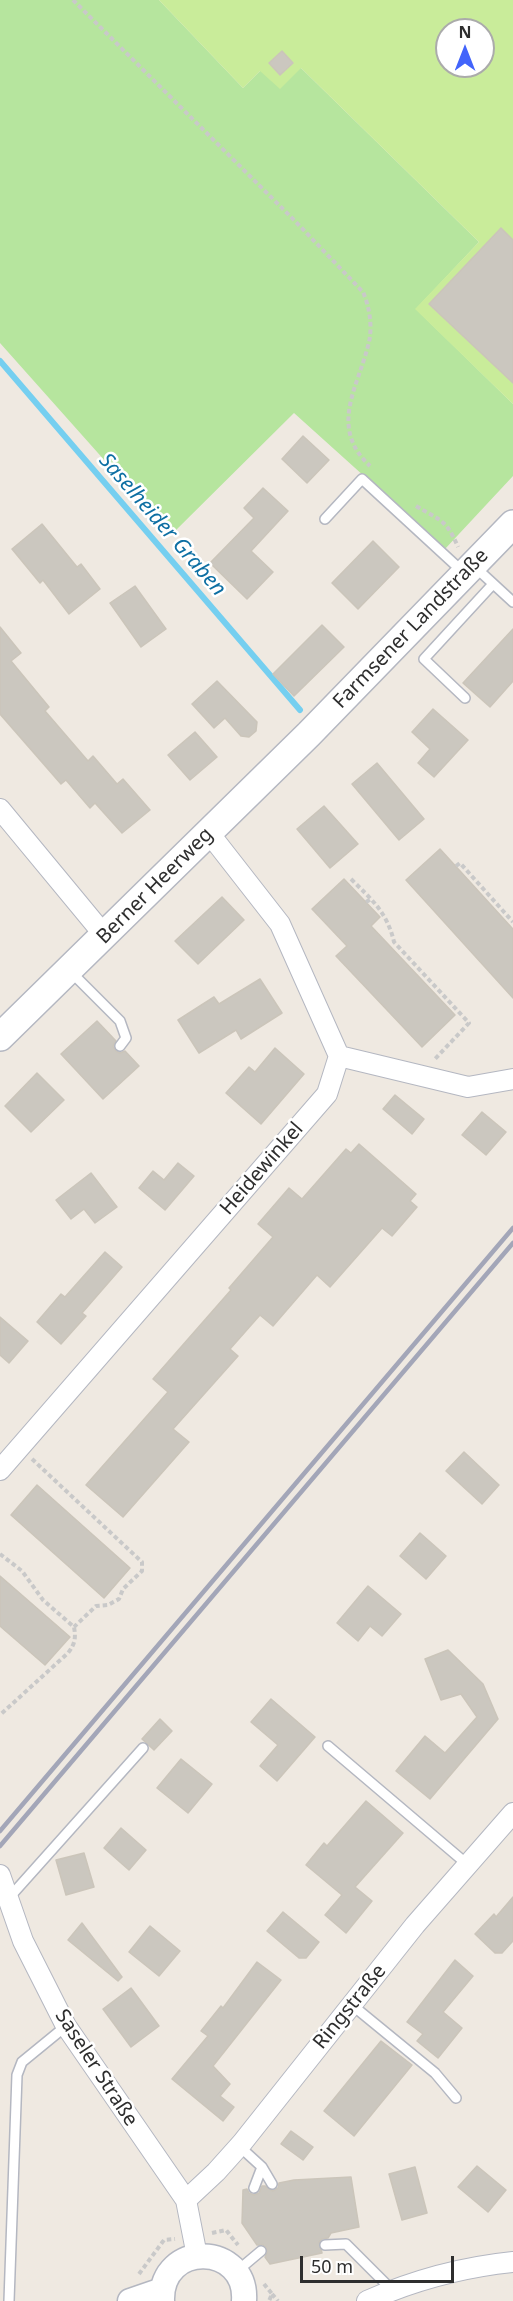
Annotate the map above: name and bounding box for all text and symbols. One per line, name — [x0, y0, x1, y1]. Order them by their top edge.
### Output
north arrow — [435, 18, 495, 78]
text: N — [458, 21, 472, 43]
water label: Saselheider Graben — [93, 448, 231, 602]
street label: Farmsener Landstraße — [329, 544, 493, 714]
street label: Berner Heerweg — [92, 823, 218, 949]
street label: Heidewinkel — [215, 1118, 309, 1220]
street label: Ringstraße — [309, 1960, 391, 2054]
street label: Saseler Straße — [49, 2005, 143, 2131]
scale bar — [303, 2244, 458, 2282]
text: 50 m — [311, 2254, 353, 2278]

